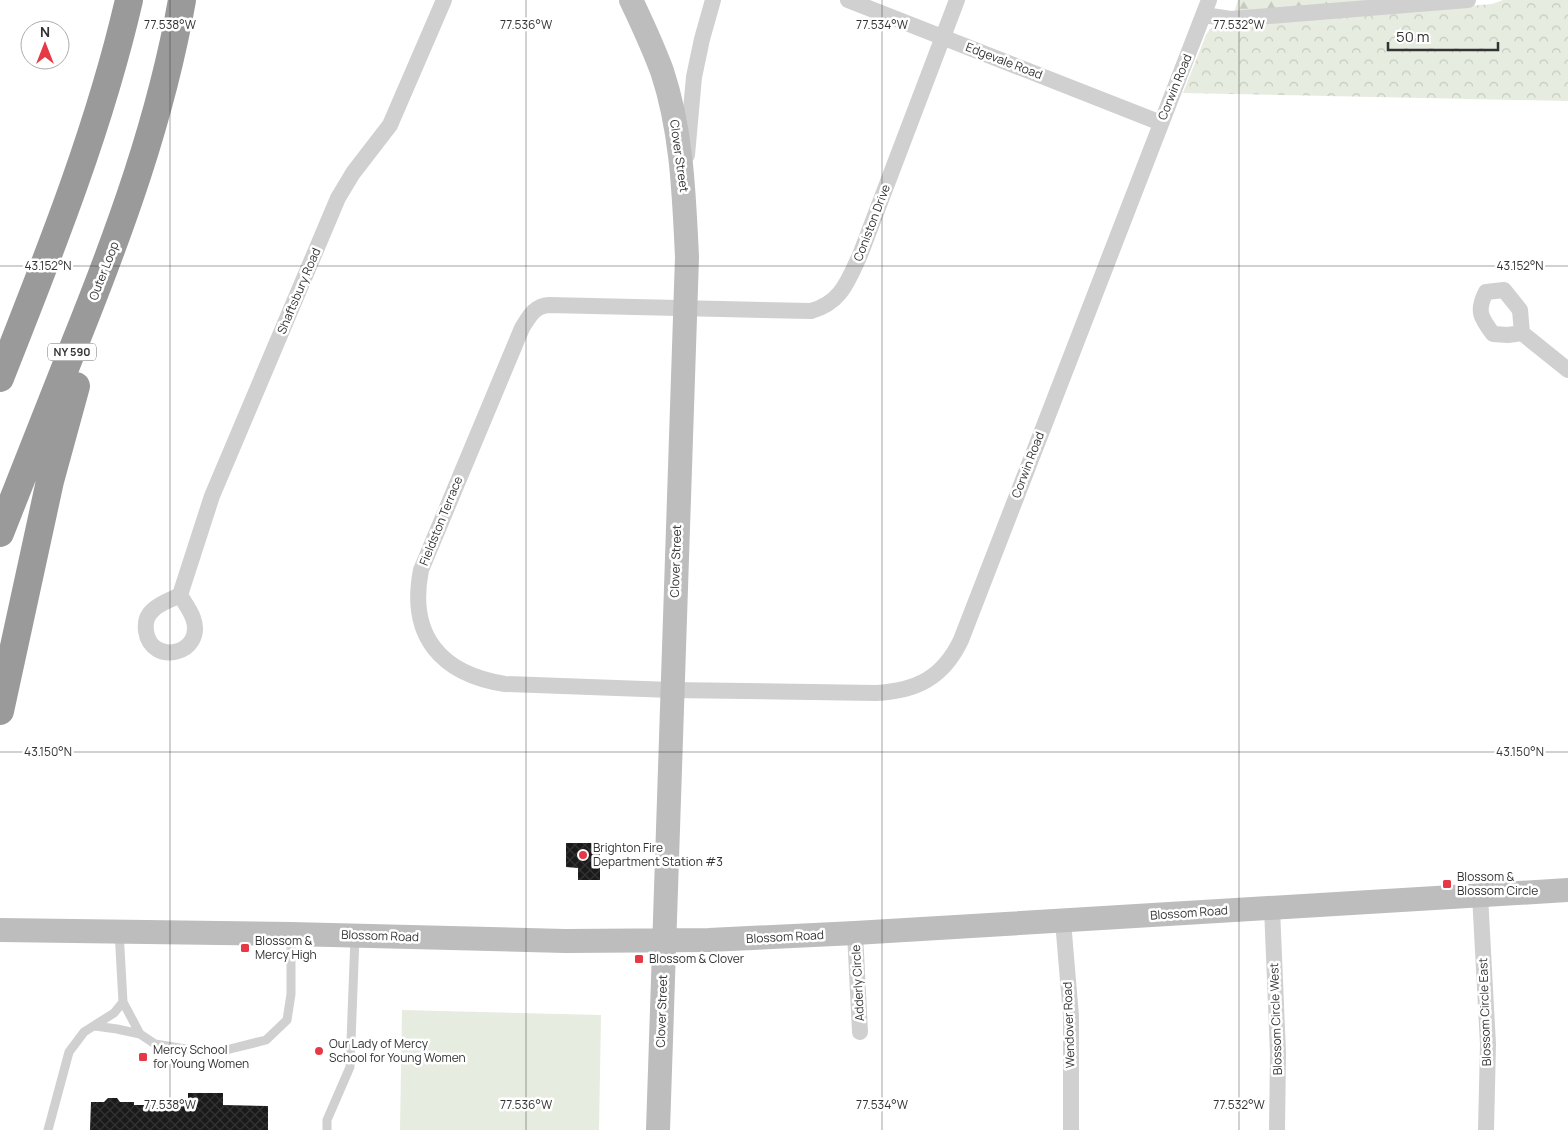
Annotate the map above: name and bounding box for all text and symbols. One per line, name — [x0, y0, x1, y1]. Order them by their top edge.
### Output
text: 77.538°W — [144, 16, 197, 33]
text: 77.536°W — [500, 16, 553, 33]
text: 77.534°W — [856, 16, 909, 33]
text: 77.532°W — [1213, 16, 1266, 33]
north arrow — [20, 20, 70, 70]
scale bar — [1388, 20, 1498, 52]
text: N — [40, 22, 50, 41]
text: 50 m — [1396, 26, 1430, 47]
street label: Edgevale Road — [963, 38, 1045, 83]
street label: Corwin Road — [1154, 51, 1196, 122]
street label: Clover Street — [666, 119, 693, 193]
street label: Coniston Drive — [849, 182, 894, 264]
street label: Outer Loop — [85, 239, 122, 303]
street label: Shaftsbury Road — [273, 245, 324, 337]
text: 43.152°N — [24, 257, 72, 274]
text: 43.152°N — [1496, 257, 1544, 274]
road number: NY 590 — [48, 344, 96, 361]
street label: Corwin Road — [1007, 429, 1048, 501]
street label: Fieldston Terrace — [415, 474, 466, 568]
street label: Clover Street — [666, 524, 685, 598]
text: 43.150°N — [24, 743, 72, 760]
text: 43.150°N — [1496, 743, 1544, 760]
place label: Brighton Fire Department Station #3 — [593, 839, 723, 870]
marker: Brighton Fire Department Station #3 — [577, 849, 589, 861]
place label: Blossom & Blossom Circle — [1457, 868, 1538, 899]
marker: Blossom & Blossom Circle — [1441, 878, 1453, 890]
street label: Blossom Road — [1150, 901, 1228, 924]
street label: Blossom Road — [341, 926, 419, 945]
street label: Blossom Road — [746, 926, 824, 947]
place label: Blossom & Mercy High — [255, 932, 317, 963]
marker: Blossom & Mercy High — [239, 942, 251, 954]
street label: Adderly Circle — [847, 944, 868, 1022]
place label: Blossom & Clover — [649, 950, 745, 967]
marker: Blossom & Clover — [633, 953, 645, 965]
street label: Blossom Circle East — [1474, 957, 1495, 1066]
street label: Blossom Circle West — [1265, 962, 1286, 1075]
street label: Clover Street — [652, 974, 671, 1048]
street label: Wendover Road — [1058, 982, 1079, 1069]
place label: Our Lady of Mercy School for Young Women — [329, 1035, 466, 1066]
place label: Mercy School for Young Women — [153, 1041, 249, 1072]
marker: Our Lady of Mercy School for Young Women — [313, 1045, 325, 1057]
marker: Mercy School for Young Women — [137, 1051, 149, 1063]
text: 77.538°W — [144, 1096, 197, 1113]
text: 77.536°W — [500, 1096, 553, 1113]
text: 77.534°W — [856, 1096, 909, 1113]
text: 77.532°W — [1213, 1096, 1266, 1113]

